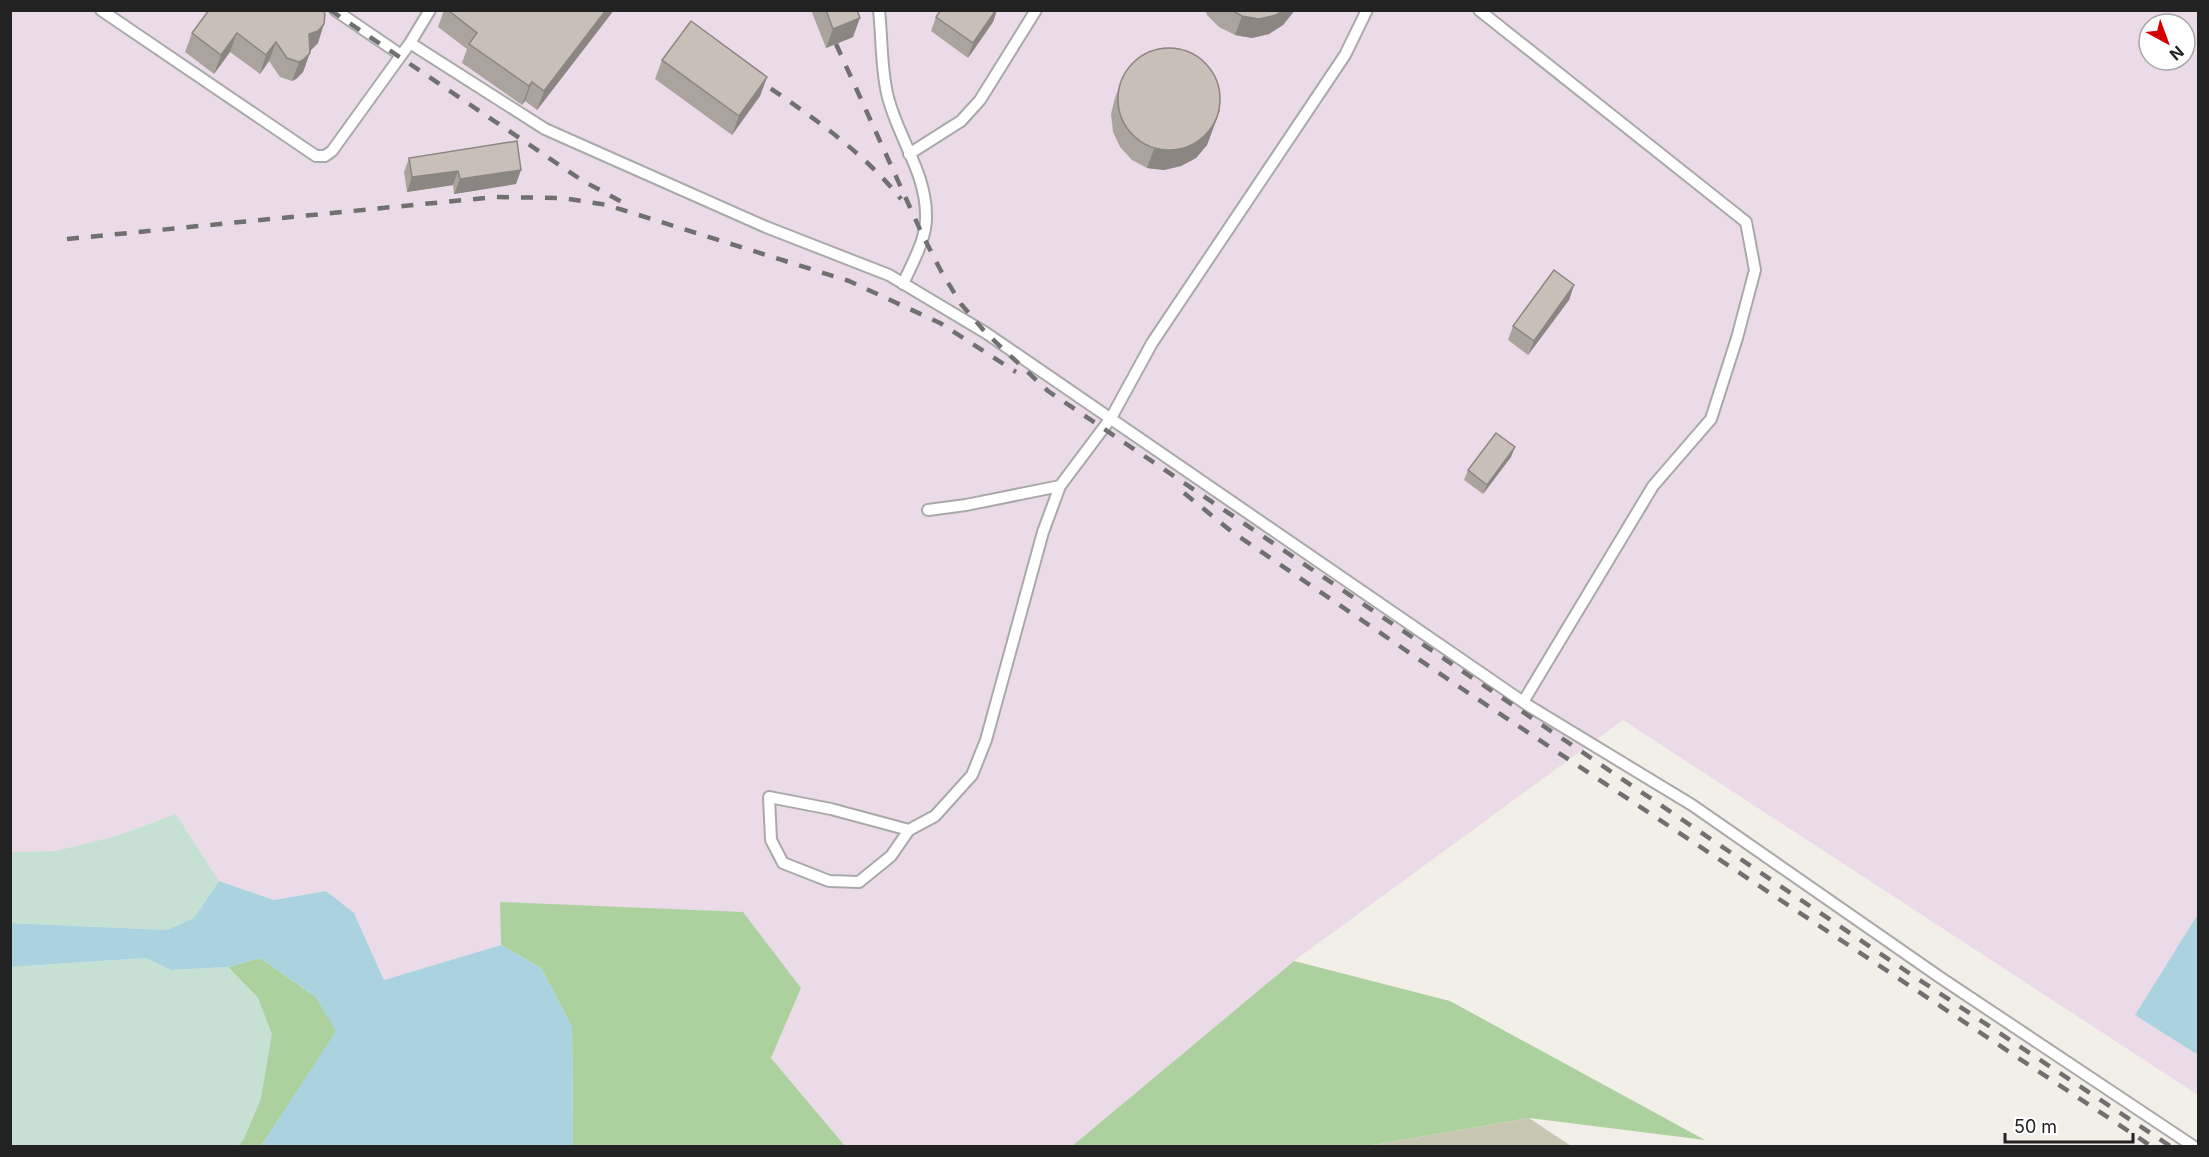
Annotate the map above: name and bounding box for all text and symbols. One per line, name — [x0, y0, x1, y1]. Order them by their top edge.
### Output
north arrow — [2137, 12, 2197, 72]
text: N — [2166, 42, 2188, 65]
scale bar — [2005, 1106, 2132, 1144]
text: 50 m — [2014, 1116, 2057, 1137]

